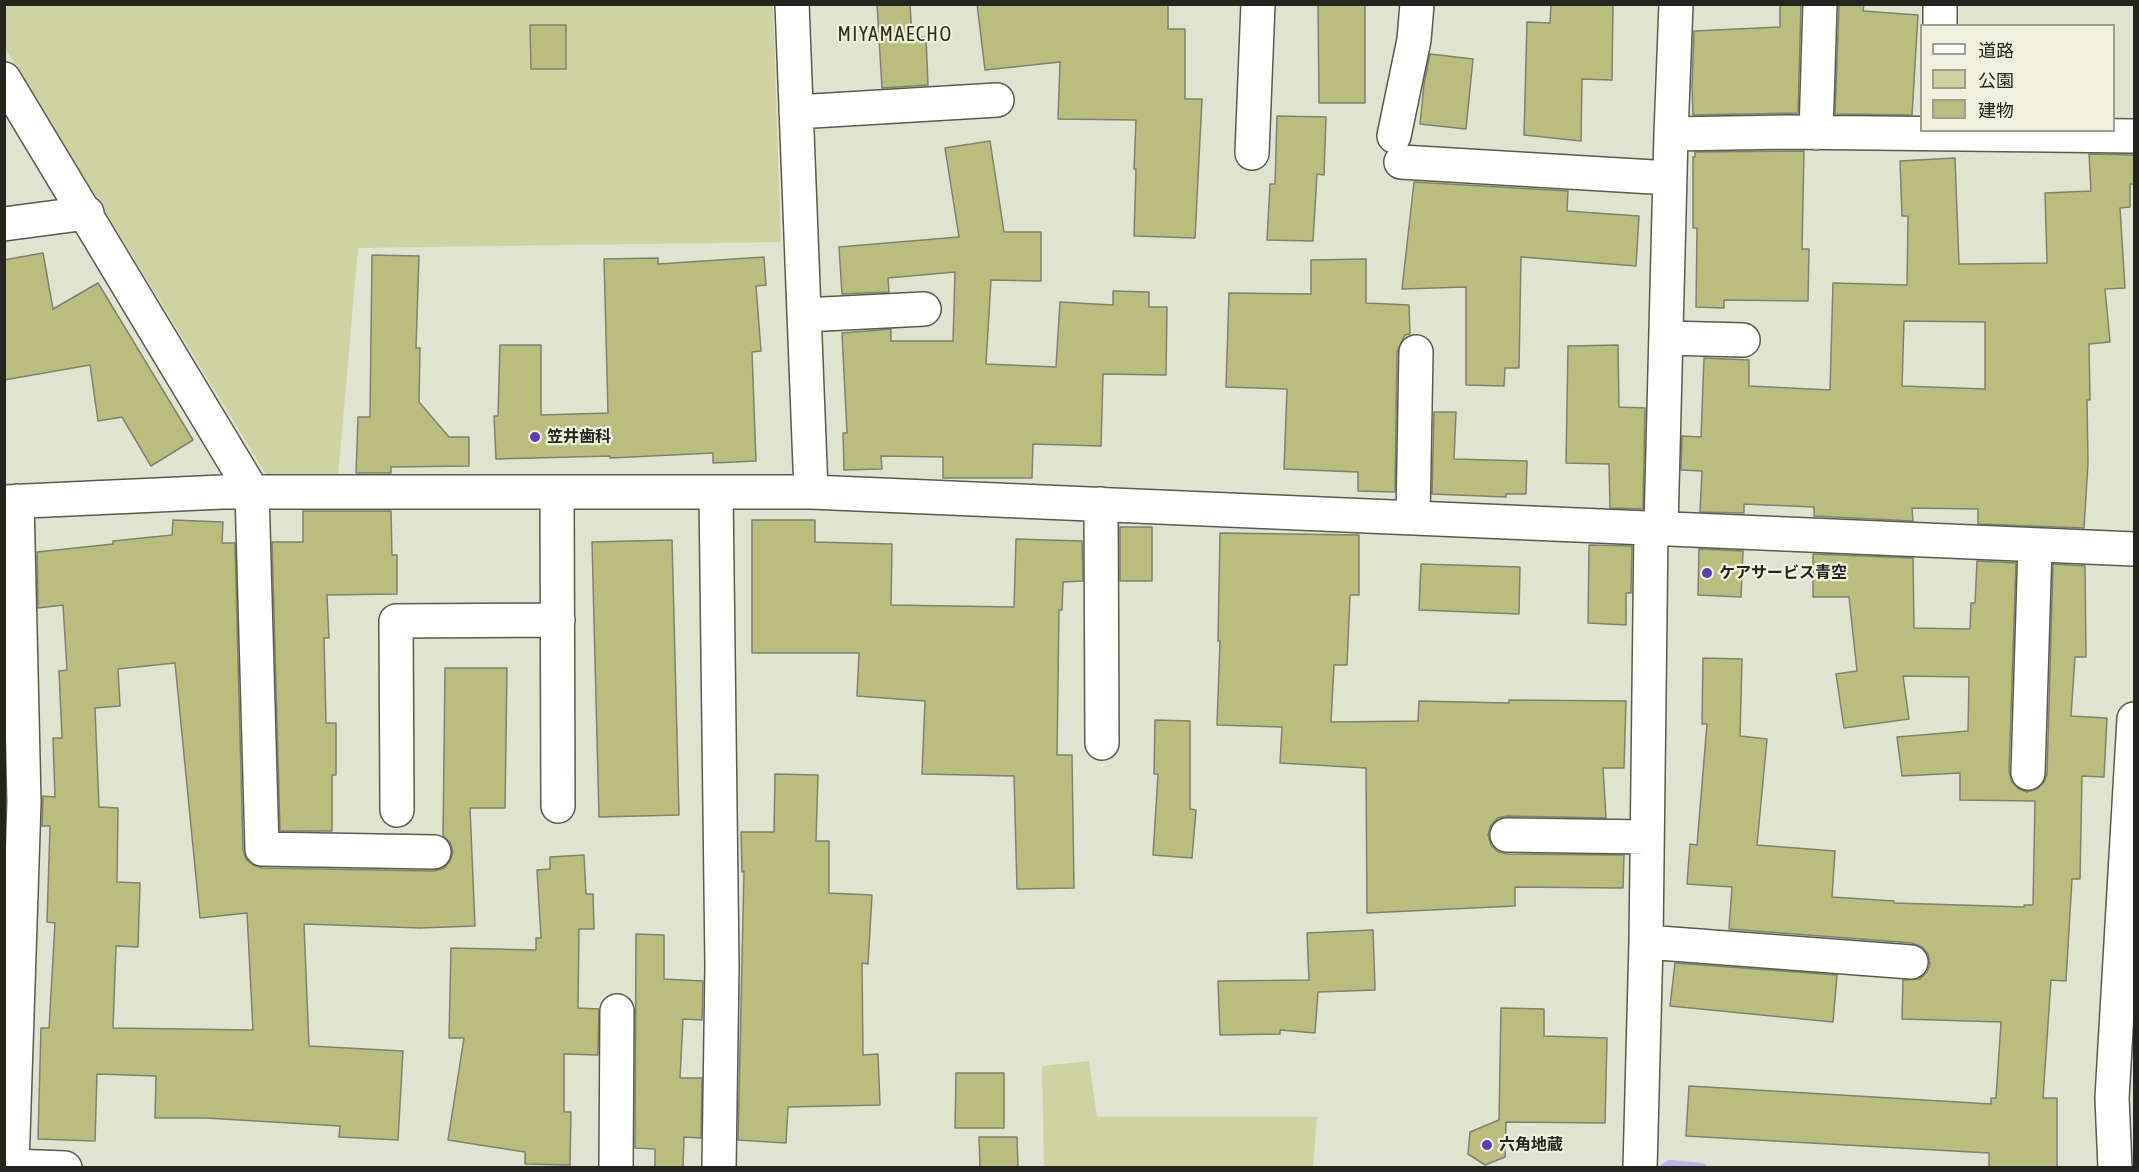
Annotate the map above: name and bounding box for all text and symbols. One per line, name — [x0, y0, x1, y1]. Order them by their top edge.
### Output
district label: MIYAMAECHO — [837, 23, 953, 47]
legend — [1920, 24, 2115, 132]
text: 道路 — [1978, 40, 2014, 61]
text: 公園 — [1978, 70, 2014, 91]
text: 建物 — [1978, 100, 2014, 121]
place label: 笠井歯科 — [547, 427, 611, 447]
marker: 笠井歯科 — [528, 430, 542, 444]
place label: ケアサービス青空 — [1719, 563, 1847, 583]
marker: ケアサービス青空 — [1700, 566, 1714, 580]
place label: 六角地蔵 — [1499, 1135, 1563, 1155]
marker: 六角地蔵 — [1480, 1138, 1494, 1152]

